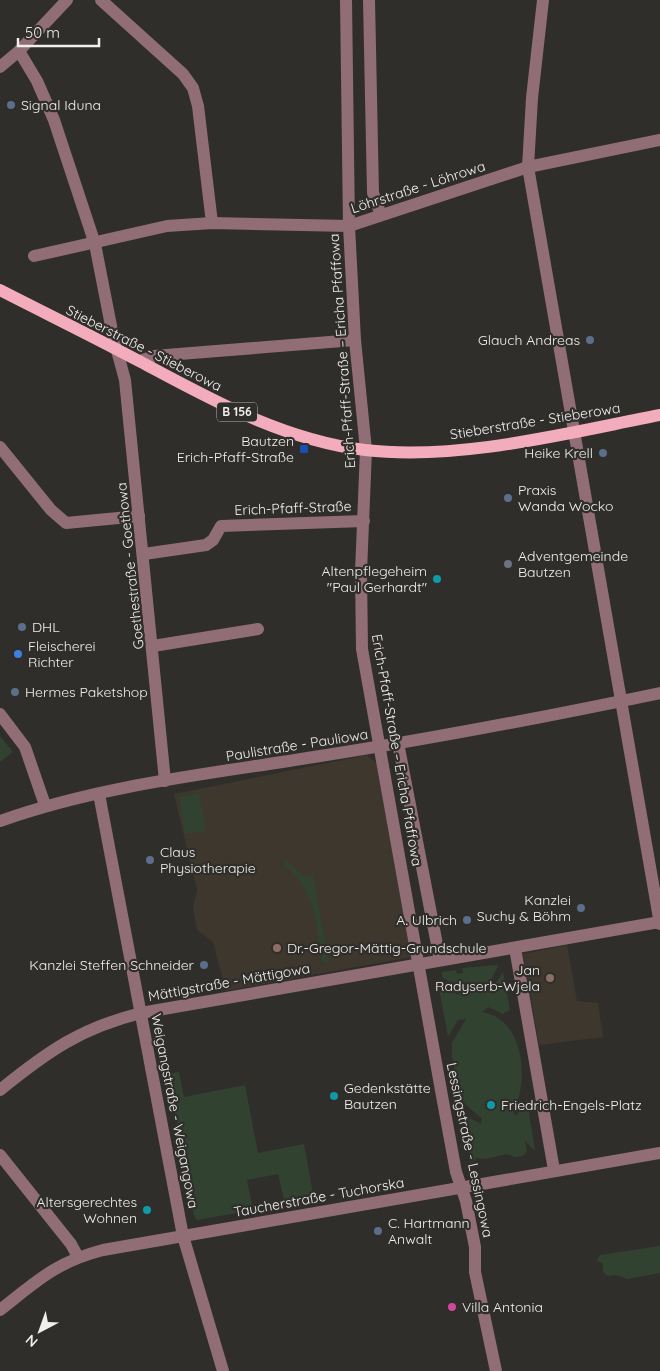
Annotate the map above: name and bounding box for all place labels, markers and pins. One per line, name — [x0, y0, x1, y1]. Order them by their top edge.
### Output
place label: Signal Iduna — [21, 96, 101, 114]
marker: Signal Iduna — [5, 99, 17, 111]
place label: Glauch Andreas — [478, 331, 580, 349]
marker: Glauch Andreas — [584, 334, 596, 346]
place label: Bautzen Erich-Pfaff-Straße — [177, 432, 294, 466]
marker: Bautzen Erich-Pfaff-Straße — [298, 443, 310, 455]
place label: Heike Krell — [524, 444, 593, 462]
marker: Heike Krell — [597, 447, 609, 459]
place label: Praxis Wanda Wocko — [518, 481, 613, 515]
marker: Praxis Wanda Wocko — [502, 492, 514, 504]
place label: Adventgemeinde Bautzen — [518, 547, 628, 581]
marker: Adventgemeinde Bautzen — [502, 558, 514, 570]
place label: Altenpflegeheim "Paul Gerhardt" — [322, 562, 427, 596]
marker: Altenpflegeheim "Paul Gerhardt" — [431, 573, 443, 585]
place label: DHL — [32, 618, 60, 636]
marker: DHL — [16, 621, 28, 633]
place label: Fleischerei Richter — [28, 637, 96, 671]
marker: Fleischerei Richter — [12, 648, 24, 660]
place label: Hermes Paketshop — [25, 683, 148, 701]
marker: Hermes Paketshop — [9, 686, 21, 698]
place label: Claus Physiotherapie — [160, 843, 256, 877]
marker: Claus Physiotherapie — [144, 854, 156, 866]
place label: Kanzlei Suchy & Böhm — [477, 891, 571, 925]
marker: Kanzlei Suchy & Böhm — [575, 902, 587, 914]
place label: A. Ulbrich — [396, 911, 457, 929]
marker: A. Ulbrich — [461, 914, 473, 926]
place label: Dr.-Gregor-Mättig-Grundschule — [287, 939, 487, 957]
marker: Dr.-Gregor-Mättig-Grundschule — [271, 942, 283, 954]
place label: Kanzlei Steffen Schneider — [29, 956, 195, 974]
marker: Kanzlei Steffen Schneider — [198, 959, 210, 971]
place label: Jan Radyserb-Wjela — [435, 961, 540, 995]
marker: Jan Radyserb-Wjela — [544, 972, 556, 984]
place label: Gedenkstätte Bautzen — [344, 1079, 431, 1113]
marker: Gedenkstätte Bautzen — [328, 1090, 340, 1102]
place label: Friedrich-Engels-Platz — [501, 1096, 642, 1114]
marker: Friedrich-Engels-Platz — [485, 1099, 497, 1111]
place label: Altersgerechtes Wohnen — [37, 1193, 137, 1227]
marker: Altersgerechtes Wohnen — [141, 1204, 153, 1216]
place label: C. Hartmann Anwalt — [388, 1214, 470, 1248]
marker: C. Hartmann Anwalt — [372, 1225, 384, 1237]
place label: Villa Antonia — [462, 1298, 543, 1316]
marker: Villa Antonia — [446, 1301, 458, 1313]

